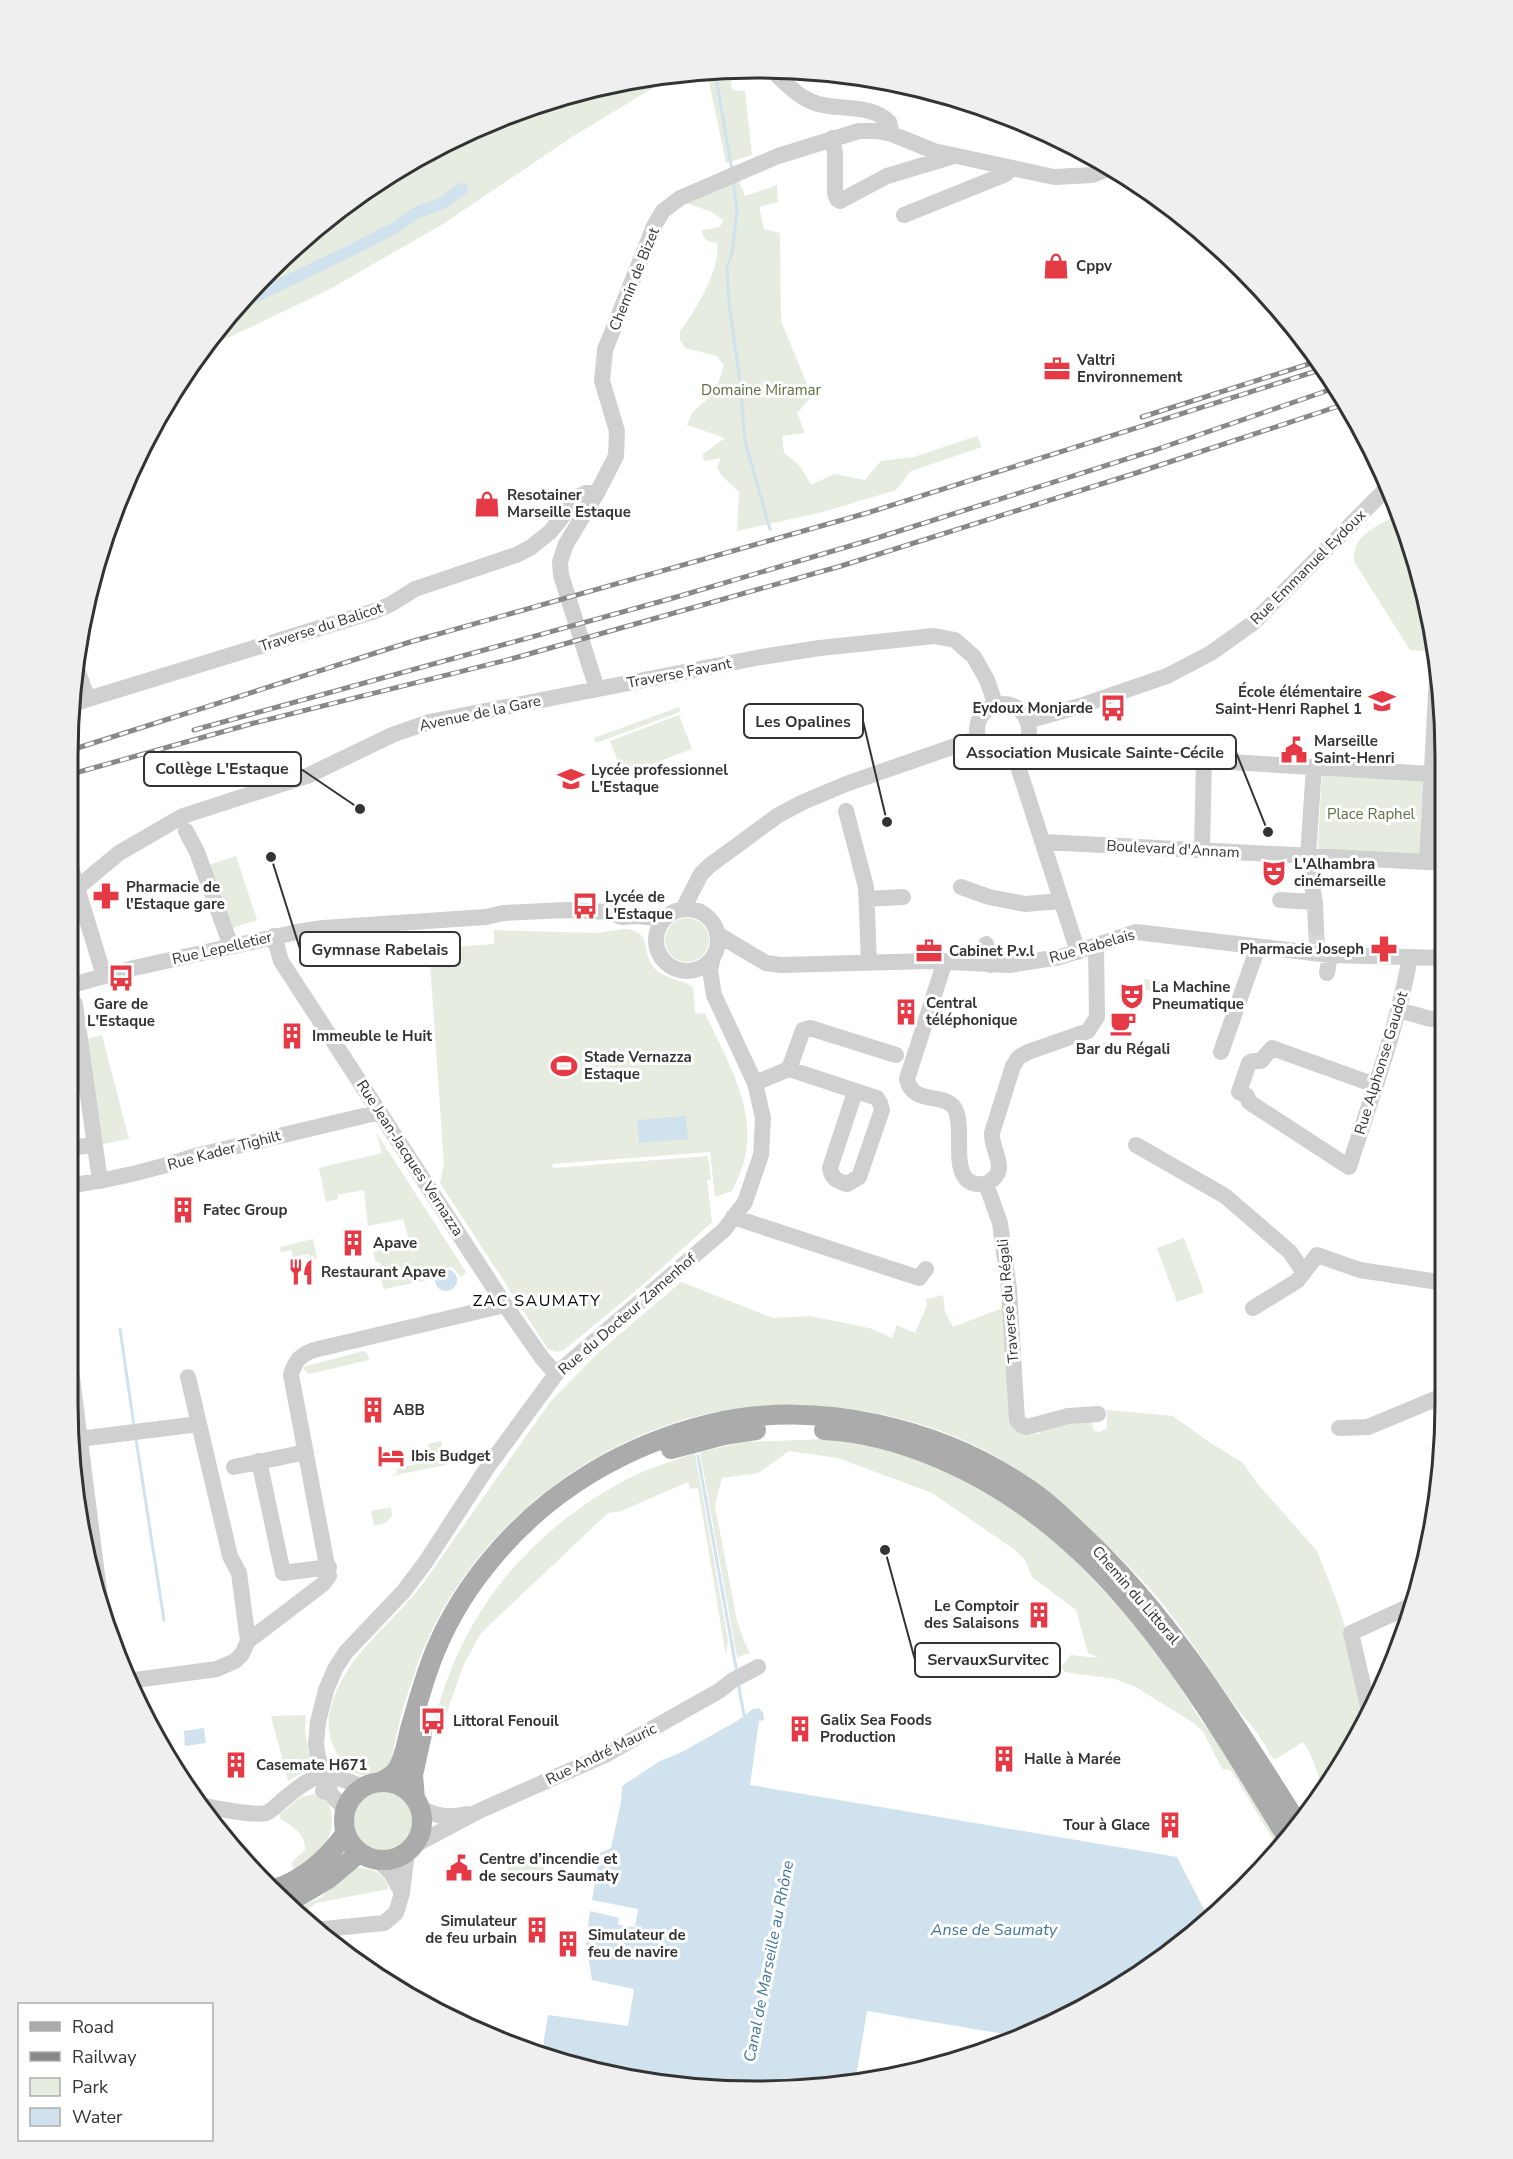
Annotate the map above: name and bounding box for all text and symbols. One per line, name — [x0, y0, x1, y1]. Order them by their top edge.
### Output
street label: Chemin de Bizet — [604, 224, 664, 334]
shop icon: Cppv — [1041, 251, 1071, 281]
place label: Cppv — [1076, 256, 1112, 276]
place label: Valtri Environnement — [1076, 350, 1183, 387]
office icon: Valtri Environnement — [1042, 354, 1072, 384]
park label: Domaine Miramar — [701, 380, 822, 400]
place label: Resotainer Marseille Estaque — [507, 485, 631, 522]
shop icon: Resotainer Marseille Estaque — [472, 489, 502, 519]
street label: Rue Emmanuel Eydoux — [1246, 505, 1370, 629]
street label: Traverse du Balicot — [257, 597, 386, 656]
street label: Traverse Favant — [625, 653, 734, 693]
place label: École élémentaire Saint-Henri Raphel 1 — [1215, 682, 1362, 719]
school or university icon: École élémentaire Saint-Henri Raphel 1 — [1367, 686, 1397, 716]
street label: Avenue de la Gare — [417, 690, 543, 736]
bus stop icon: Eydoux Monjarde — [1098, 693, 1128, 723]
place label: Eydoux Monjarde — [972, 698, 1093, 718]
callout: Les Opalines — [744, 704, 863, 738]
text: Les Opalines — [755, 711, 851, 733]
place label: Marseille Saint-Henri — [1314, 731, 1395, 768]
callout: Association Musicale Sainte-Cécile — [954, 735, 1236, 769]
public building icon: Marseille Saint-Henri — [1279, 735, 1309, 765]
text: Association Musicale Sainte-Cécile — [966, 742, 1224, 764]
callout: Collège L'Estaque — [144, 752, 301, 786]
text: Collège L'Estaque — [155, 758, 289, 780]
place label: Lycée professionnel L'Estaque — [591, 760, 728, 797]
school or university icon: Lycée professionnel L'Estaque — [556, 764, 586, 794]
park label: Place Raphel — [1327, 804, 1416, 824]
street label: Boulevard d'Annam — [1106, 836, 1240, 862]
place label: L'Alhambra cinémarseille — [1294, 854, 1386, 891]
theatre icon: L'Alhambra cinémarseille — [1259, 858, 1289, 888]
place label: Pharmacie de l'Estaque gare — [126, 877, 225, 914]
pharmacy icon: Pharmacie de l'Estaque gare — [91, 881, 121, 911]
place label: Lycée de L'Estaque — [605, 887, 673, 924]
bus stop icon: Lycée de L'Estaque — [570, 891, 600, 921]
street label: Rue Rabelais — [1047, 924, 1137, 968]
street label: Rue Lepelletier — [170, 927, 275, 969]
callout: Gymnase Rabelais — [300, 932, 460, 966]
pharmacy icon: Pharmacie Joseph — [1369, 934, 1399, 964]
office icon: Cabinet P.v.l — [914, 936, 944, 966]
text: Gymnase Rabelais — [312, 939, 449, 961]
place label: Pharmacie Joseph — [1240, 939, 1364, 959]
place label: Cabinet P.v.l — [949, 941, 1035, 961]
bus stop icon: Gare de L'Estaque — [106, 963, 136, 993]
place label: La Machine Pneumatique — [1152, 977, 1244, 1014]
theatre icon: La Machine Pneumatique — [1117, 981, 1147, 1011]
street label: Rue Alphonse Gaudot — [1350, 988, 1412, 1137]
place label: Central téléphonique — [926, 993, 1018, 1030]
place label: Gare de L'Estaque — [87, 994, 155, 1031]
building icon: Central téléphonique — [891, 997, 921, 1027]
cafe icon: Bar du Régali — [1108, 1008, 1138, 1038]
building icon: Immeuble le Huit — [277, 1021, 307, 1051]
place label: Immeuble le Huit — [312, 1026, 432, 1046]
place label: Bar du Régali — [1076, 1039, 1170, 1059]
place label: Stade Vernazza Estaque — [584, 1047, 692, 1084]
sports icon: Stade Vernazza Estaque — [549, 1051, 579, 1081]
street label: Rue Jean-Jacques Vernazza — [352, 1076, 468, 1240]
street label: Rue Kader Tighilt — [165, 1125, 284, 1175]
building icon: Fatec Group — [168, 1195, 198, 1225]
place label: Fatec Group — [203, 1200, 287, 1220]
building icon: Apave — [338, 1228, 368, 1258]
place label: Apave — [373, 1233, 417, 1253]
street label: Traverse du Régali — [993, 1238, 1023, 1364]
street label: Rue du Docteur Zamenhof — [554, 1248, 701, 1379]
restaurant icon: Restaurant Apave — [286, 1257, 316, 1287]
place label: Restaurant Apave — [321, 1262, 446, 1282]
district label: ZAC SAUMATY — [473, 1290, 601, 1312]
building icon: ABB — [358, 1395, 388, 1425]
place label: ABB — [393, 1400, 425, 1420]
hotel icon: Ibis Budget — [376, 1441, 406, 1471]
place label: Ibis Budget — [411, 1446, 491, 1466]
street label: Chemin du Littoral — [1088, 1542, 1185, 1649]
place label: Le Comptoir des Salaisons — [924, 1596, 1019, 1633]
building icon: Le Comptoir des Salaisons — [1024, 1600, 1054, 1630]
callout: ServauxSurvitec — [915, 1643, 1060, 1677]
text: ServauxSurvitec — [927, 1649, 1049, 1671]
bus stop icon: Littoral Fenouil — [418, 1706, 448, 1736]
place label: Galix Sea Foods Production — [820, 1710, 932, 1747]
place label: Littoral Fenouil — [453, 1711, 559, 1731]
building icon: Galix Sea Foods Production — [785, 1714, 815, 1744]
street label: Rue André Mauric — [542, 1719, 660, 1789]
building icon: Halle à Marée — [989, 1744, 1019, 1774]
place label: Halle à Marée — [1024, 1749, 1121, 1769]
building icon: Casemate H671 — [221, 1750, 251, 1780]
place label: Casemate H671 — [256, 1755, 367, 1775]
building icon: Tour à Glace — [1155, 1810, 1185, 1840]
place label: Tour à Glace — [1063, 1815, 1150, 1835]
place label: Centre d’incendie et de secours Saumaty — [479, 1849, 619, 1886]
public building icon: Centre d’incendie et de secours Saumaty — [444, 1853, 474, 1883]
water label: Canal de Marseille au Rhône — [739, 1858, 799, 2064]
place label: Simulateur de feu urbain — [425, 1911, 517, 1948]
building icon: Simulateur de feu urbain — [522, 1915, 552, 1945]
water label: Anse de Saumaty — [930, 1919, 1058, 1941]
place label: Simulateur de feu de navire — [588, 1925, 686, 1962]
building icon: Simulateur de feu de navire — [553, 1929, 583, 1959]
legend — [18, 2003, 213, 2141]
text: Road — [72, 2015, 114, 2039]
text: Railway — [72, 2045, 137, 2069]
text: Park — [72, 2075, 109, 2099]
text: Water — [72, 2105, 123, 2129]

